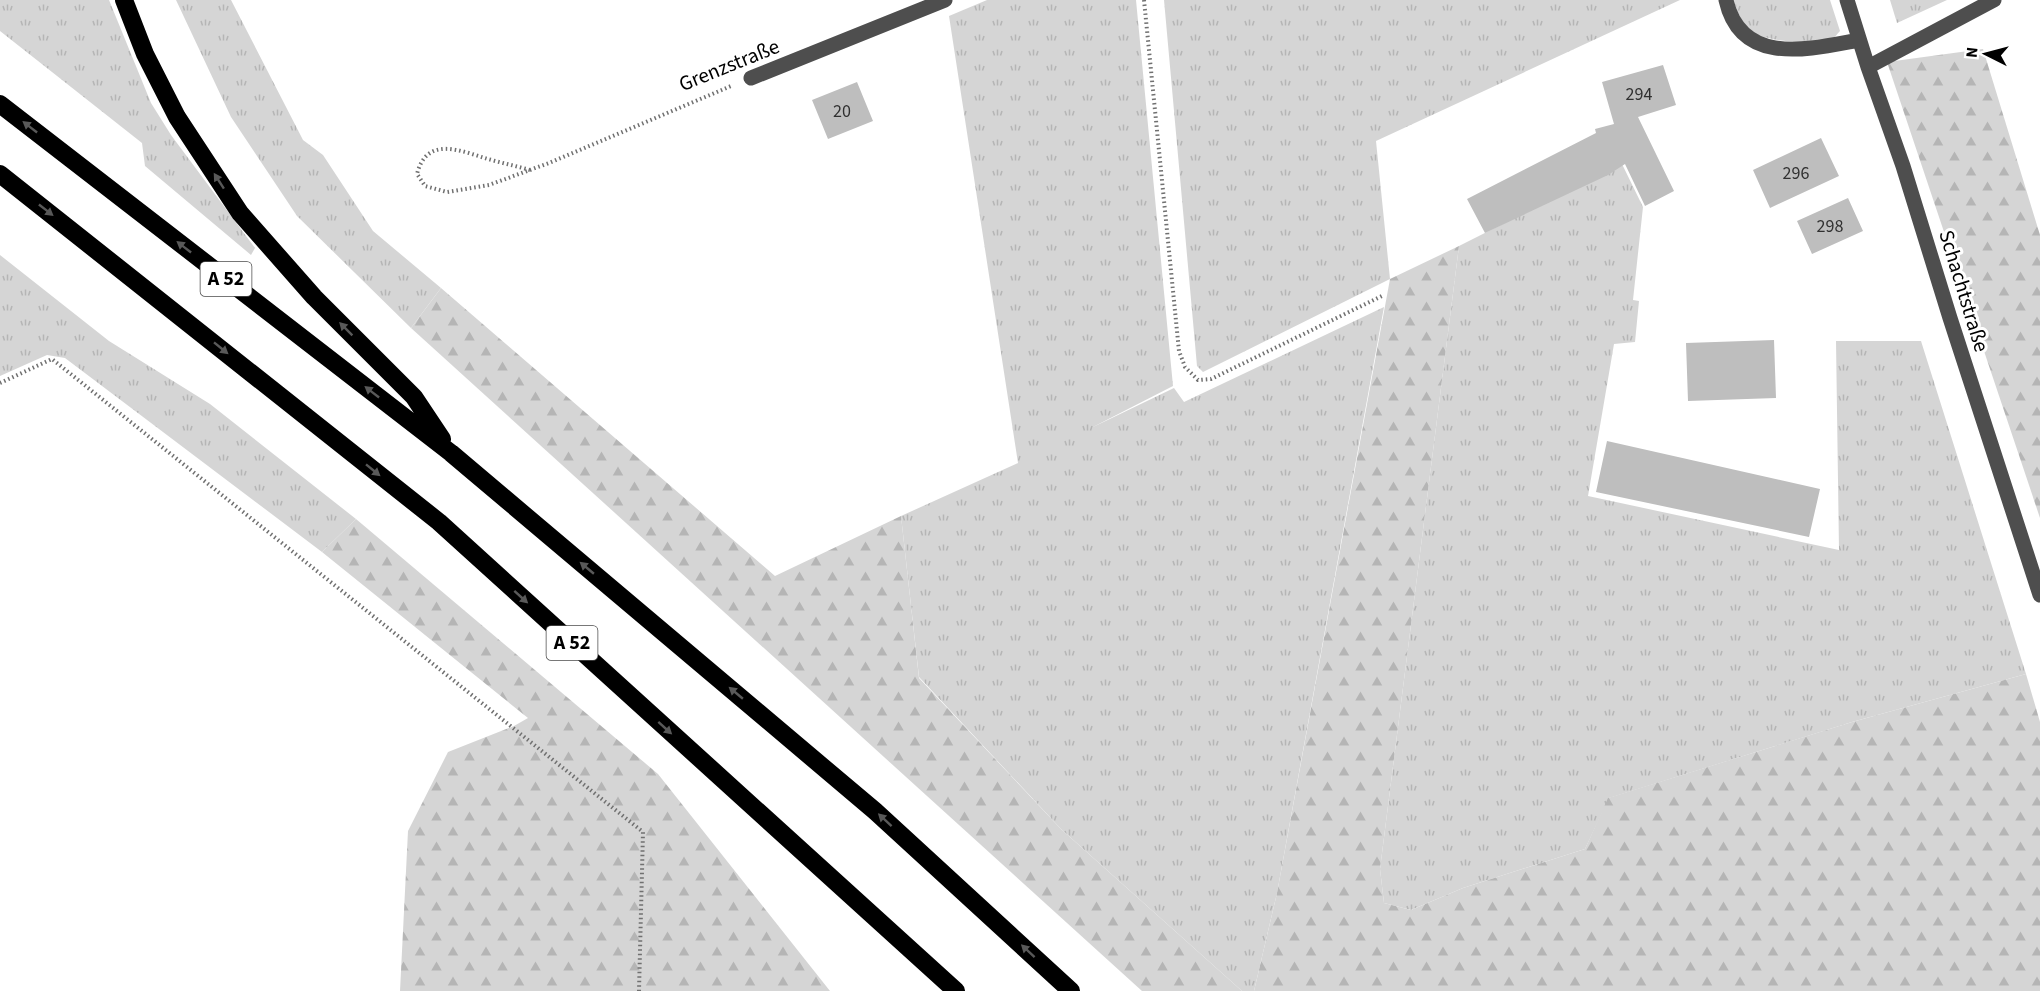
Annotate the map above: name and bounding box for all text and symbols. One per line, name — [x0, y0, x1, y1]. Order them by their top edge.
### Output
north arrow — [1956, 24, 2016, 84]
street label: Grenzstraße — [674, 31, 784, 99]
text: N — [1961, 46, 1984, 59]
house number: 294 — [1626, 82, 1652, 107]
house number: 20 — [833, 99, 851, 124]
one-way arrow — [22, 121, 38, 134]
house number: 296 — [1783, 161, 1809, 186]
one-way arrow — [214, 173, 225, 190]
one-way arrow — [38, 204, 54, 217]
house number: 298 — [1817, 214, 1843, 239]
street label: Schachtstraße — [1931, 226, 1997, 356]
one-way arrow — [177, 241, 192, 253]
road number: A 52 — [200, 262, 252, 296]
one-way arrow — [339, 322, 354, 336]
one-way arrow — [213, 341, 229, 354]
one-way arrow — [364, 386, 379, 398]
one-way arrow — [365, 463, 381, 476]
one-way arrow — [579, 561, 595, 574]
one-way arrow — [513, 590, 528, 603]
road number: A 52 — [546, 626, 598, 660]
one-way arrow — [728, 687, 744, 700]
one-way arrow — [658, 721, 673, 735]
one-way arrow — [878, 813, 892, 827]
one-way arrow — [1021, 945, 1035, 959]

